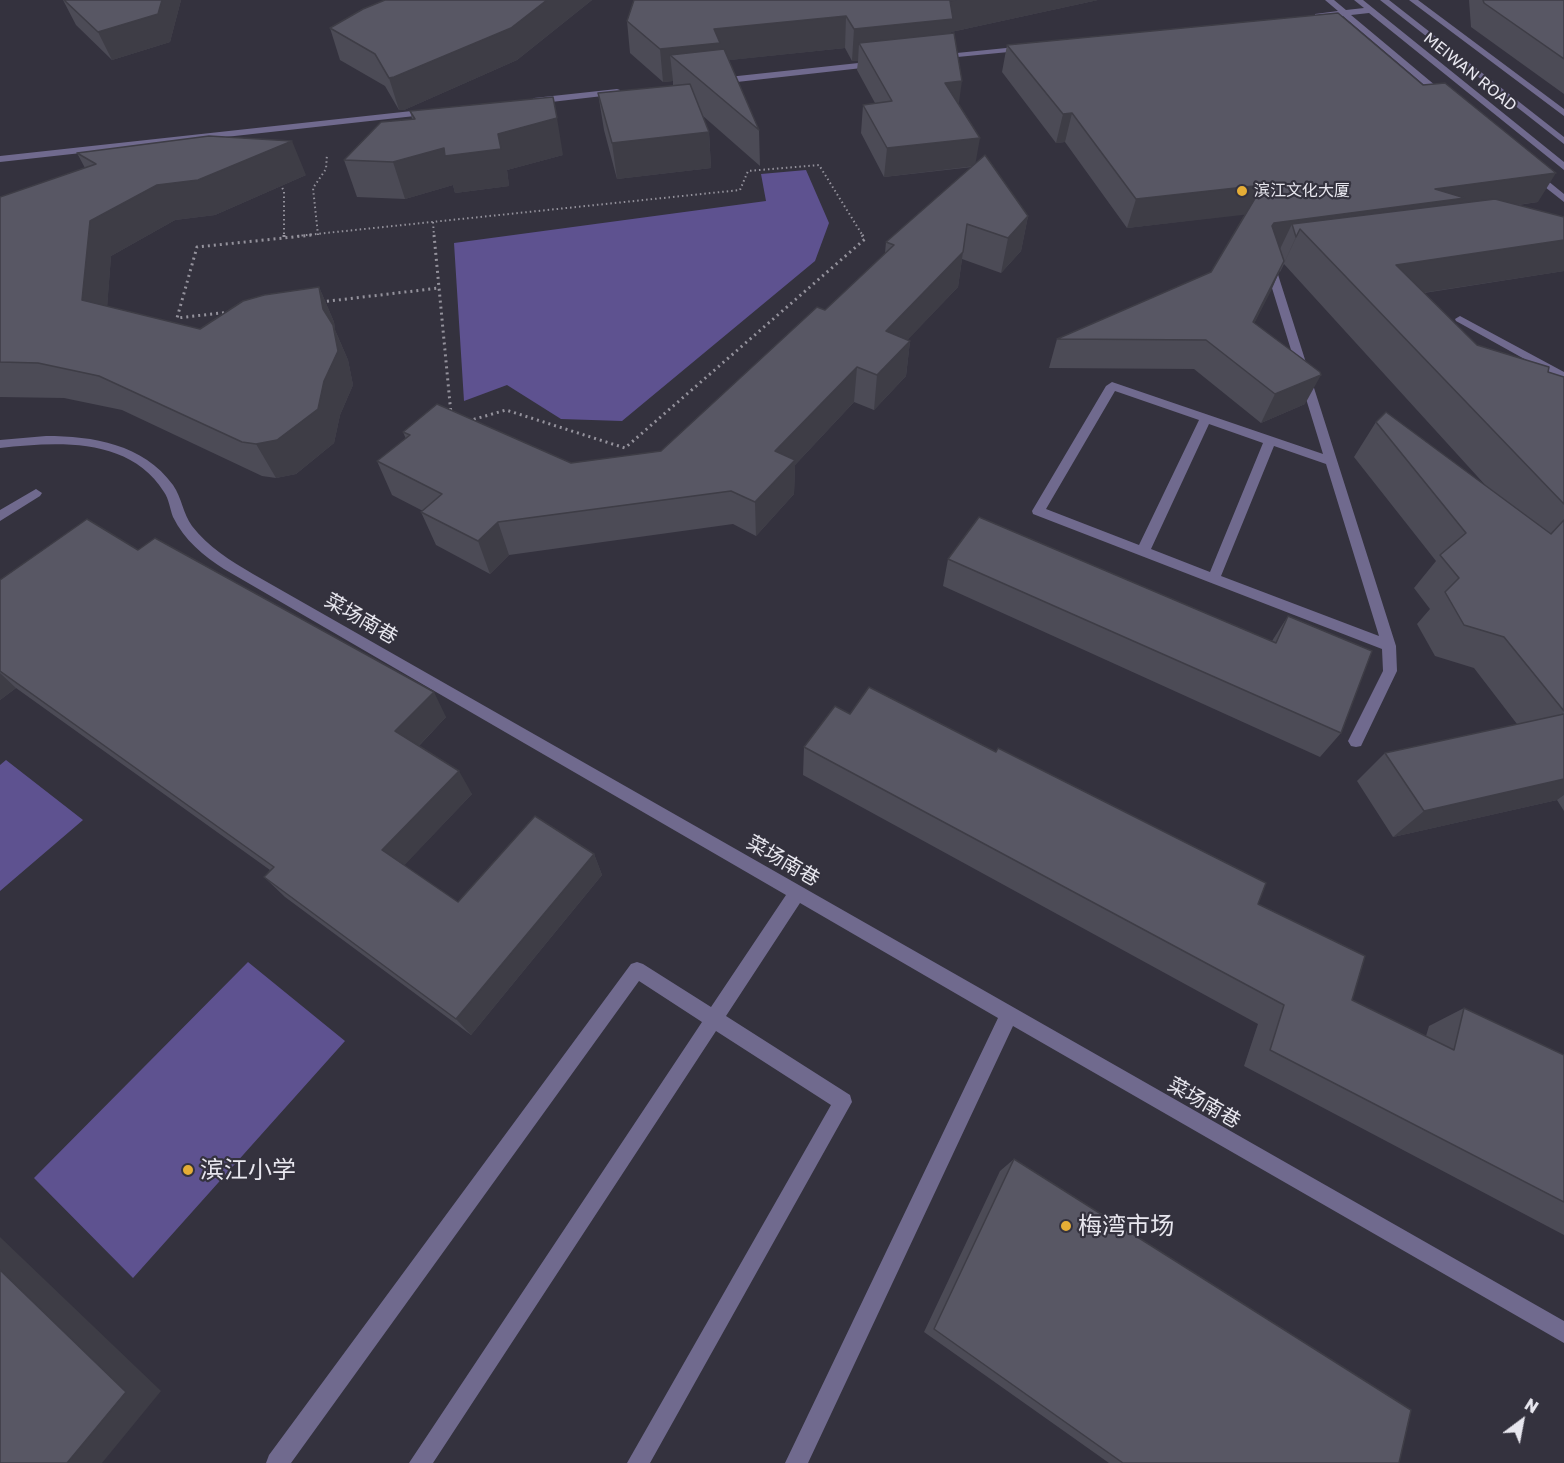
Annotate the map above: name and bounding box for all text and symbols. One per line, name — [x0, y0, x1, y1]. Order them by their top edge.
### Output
street label: MEIWAN ROAD — [1420, 29, 1520, 115]
place label: 滨江文化大厦 — [1254, 181, 1350, 201]
marker: 滨江文化大厦 — [1235, 184, 1249, 198]
street label: 菜场南巷 — [320, 589, 402, 649]
street label: 菜场南巷 — [742, 831, 824, 891]
street label: 菜场南巷 — [1163, 1073, 1245, 1133]
place label: 滨江小学 — [200, 1156, 296, 1184]
marker: 滨江小学 — [181, 1163, 195, 1177]
place label: 梅湾市场 — [1078, 1212, 1174, 1240]
marker: 梅湾市场 — [1059, 1219, 1073, 1233]
north arrow — [1492, 1391, 1552, 1451]
text: N — [1521, 1394, 1542, 1417]

